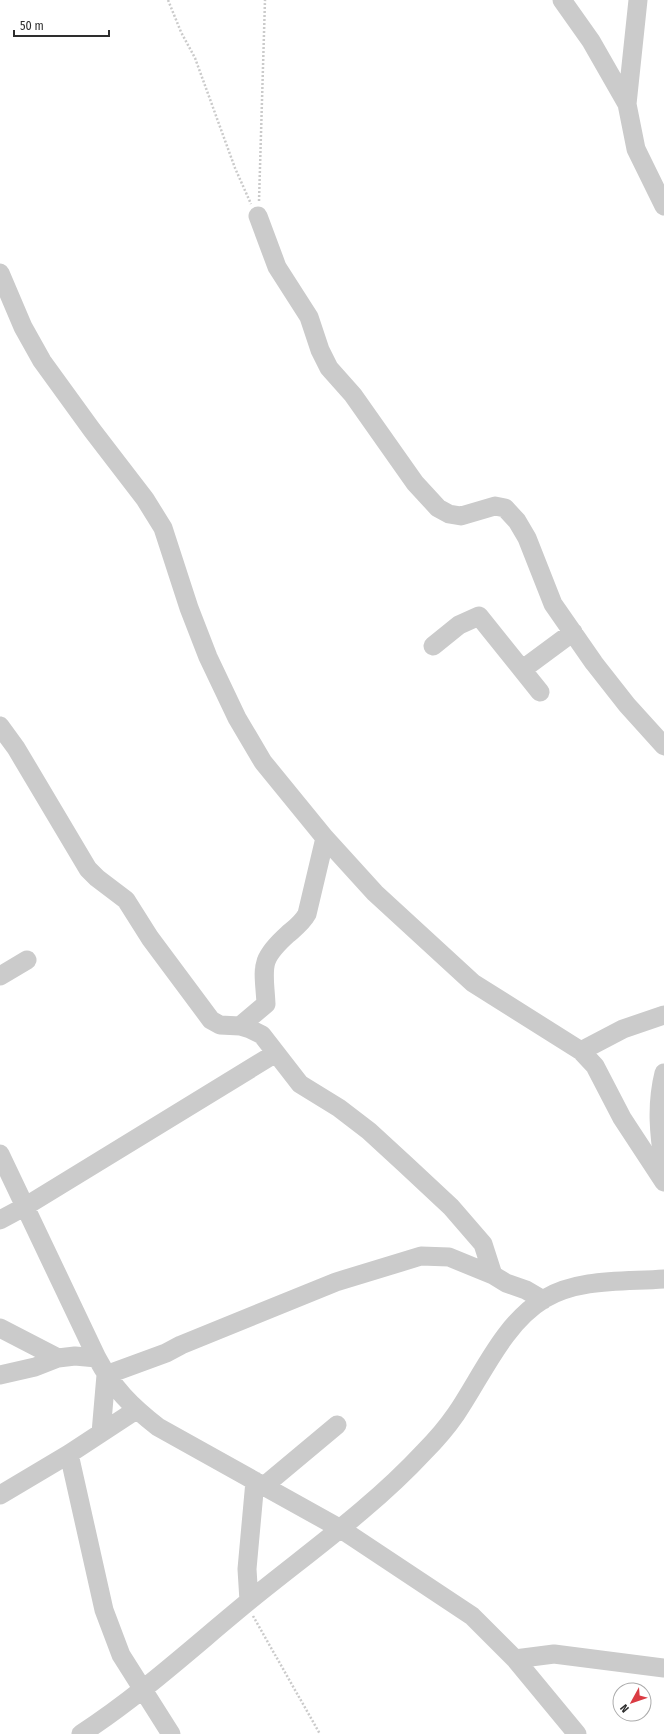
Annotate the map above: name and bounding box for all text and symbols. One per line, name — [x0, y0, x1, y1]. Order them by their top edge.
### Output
scale bar — [14, 12, 109, 38]
text: 50 m — [20, 19, 44, 33]
north arrow — [612, 1682, 652, 1722]
text: N — [618, 1701, 632, 1715]

